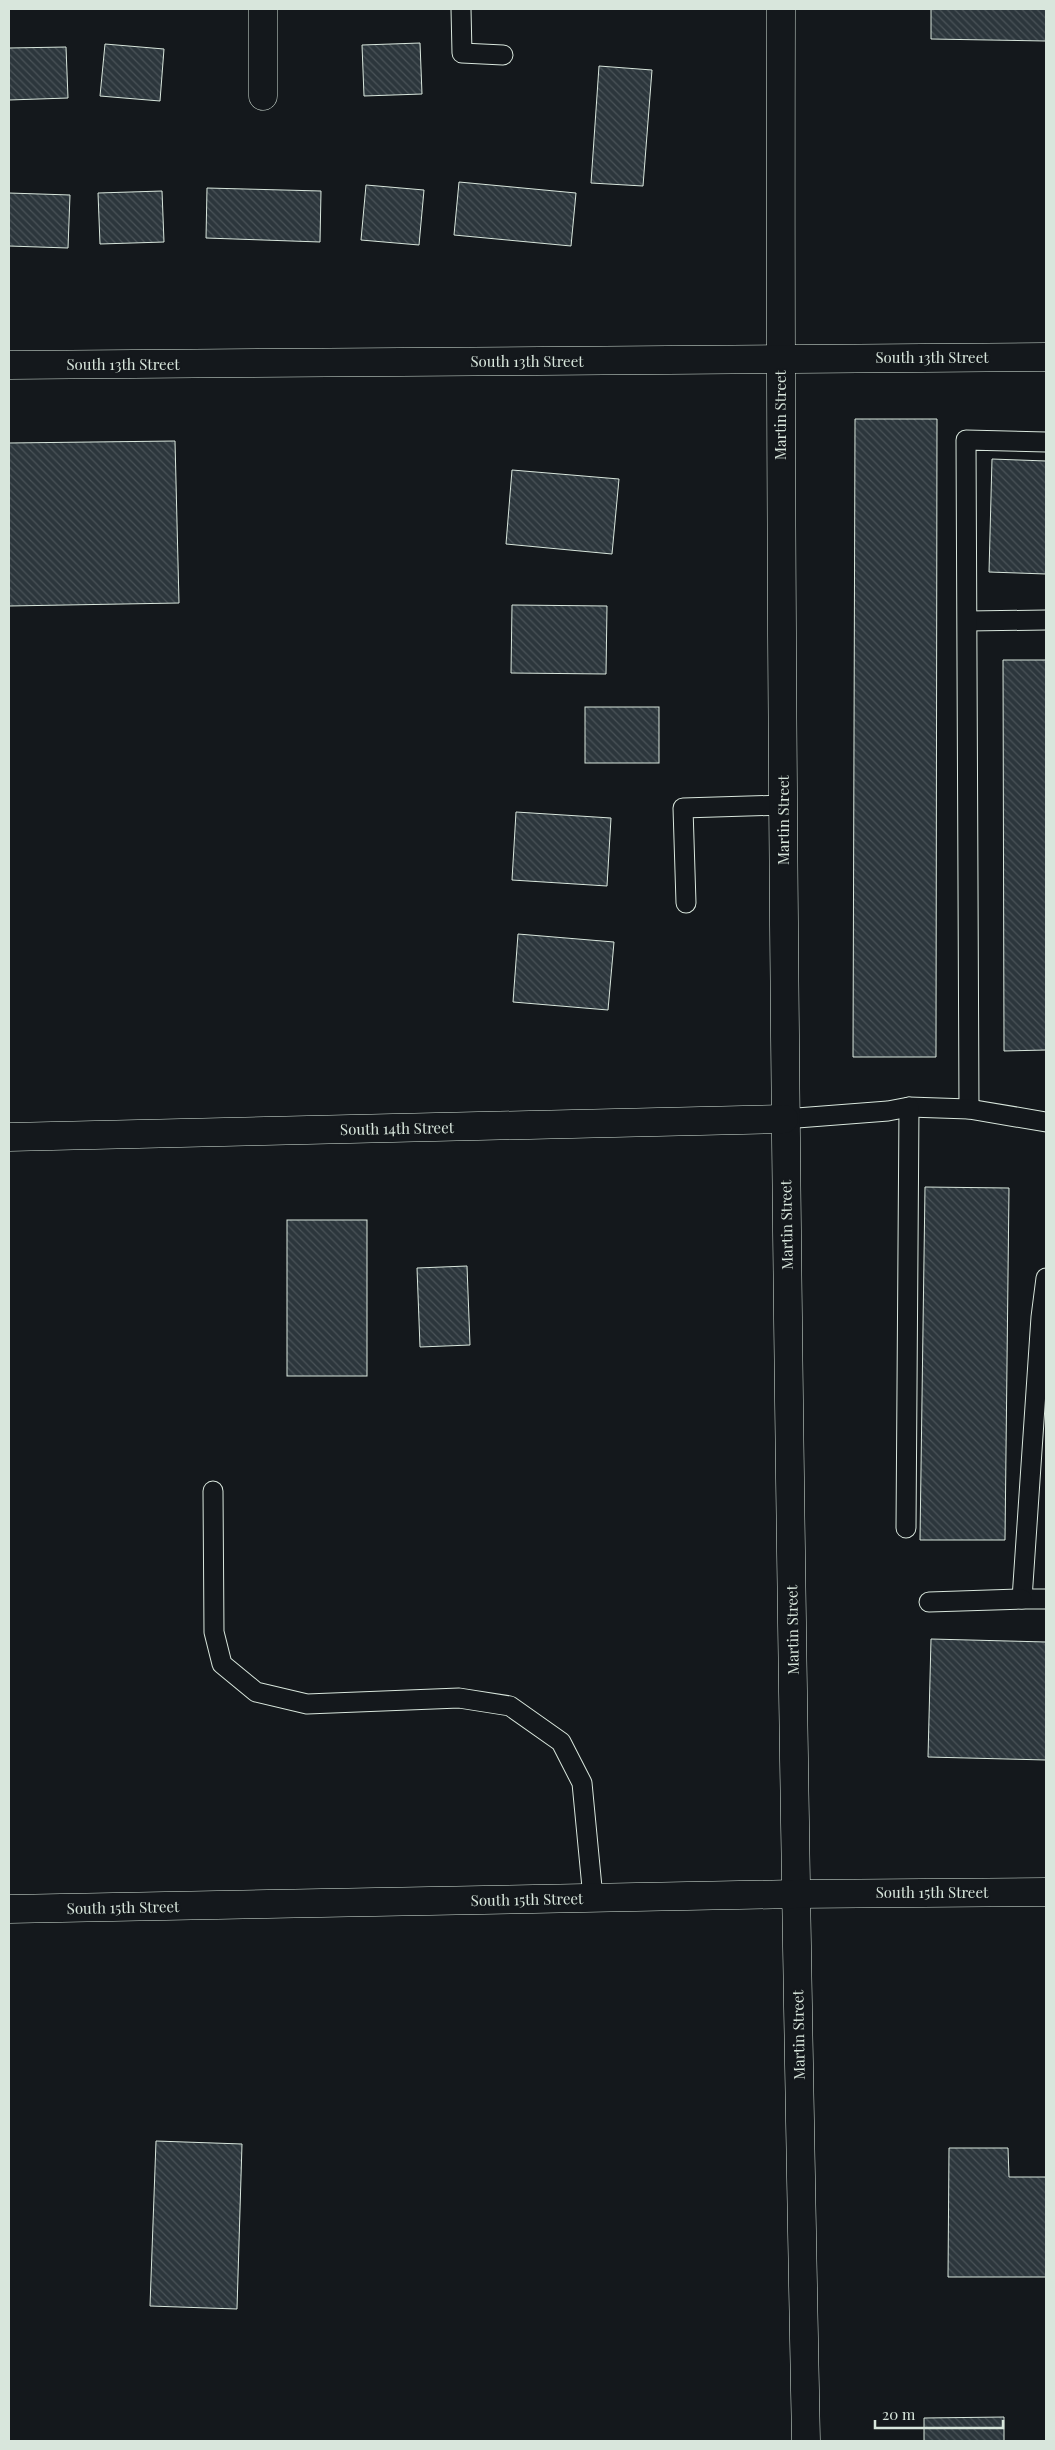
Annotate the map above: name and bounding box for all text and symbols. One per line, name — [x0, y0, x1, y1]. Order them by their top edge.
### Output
street label: South 13th Street — [875, 347, 989, 367]
street label: South 13th Street — [470, 351, 584, 371]
street label: South 13th Street — [66, 354, 180, 374]
street label: Martin Street — [770, 369, 790, 460]
street label: Martin Street — [773, 774, 793, 865]
street label: South 14th Street — [340, 1117, 455, 1139]
street label: Martin Street — [775, 1179, 797, 1270]
street label: Martin Street — [781, 1584, 803, 1675]
street label: South 15th Street — [876, 1882, 989, 1902]
street label: South 15th Street — [471, 1888, 584, 1910]
street label: South 15th Street — [67, 1896, 180, 1918]
street label: Martin Street — [787, 1989, 809, 2080]
scale bar — [875, 2398, 1002, 2430]
text: 20 m — [882, 2404, 916, 2424]

